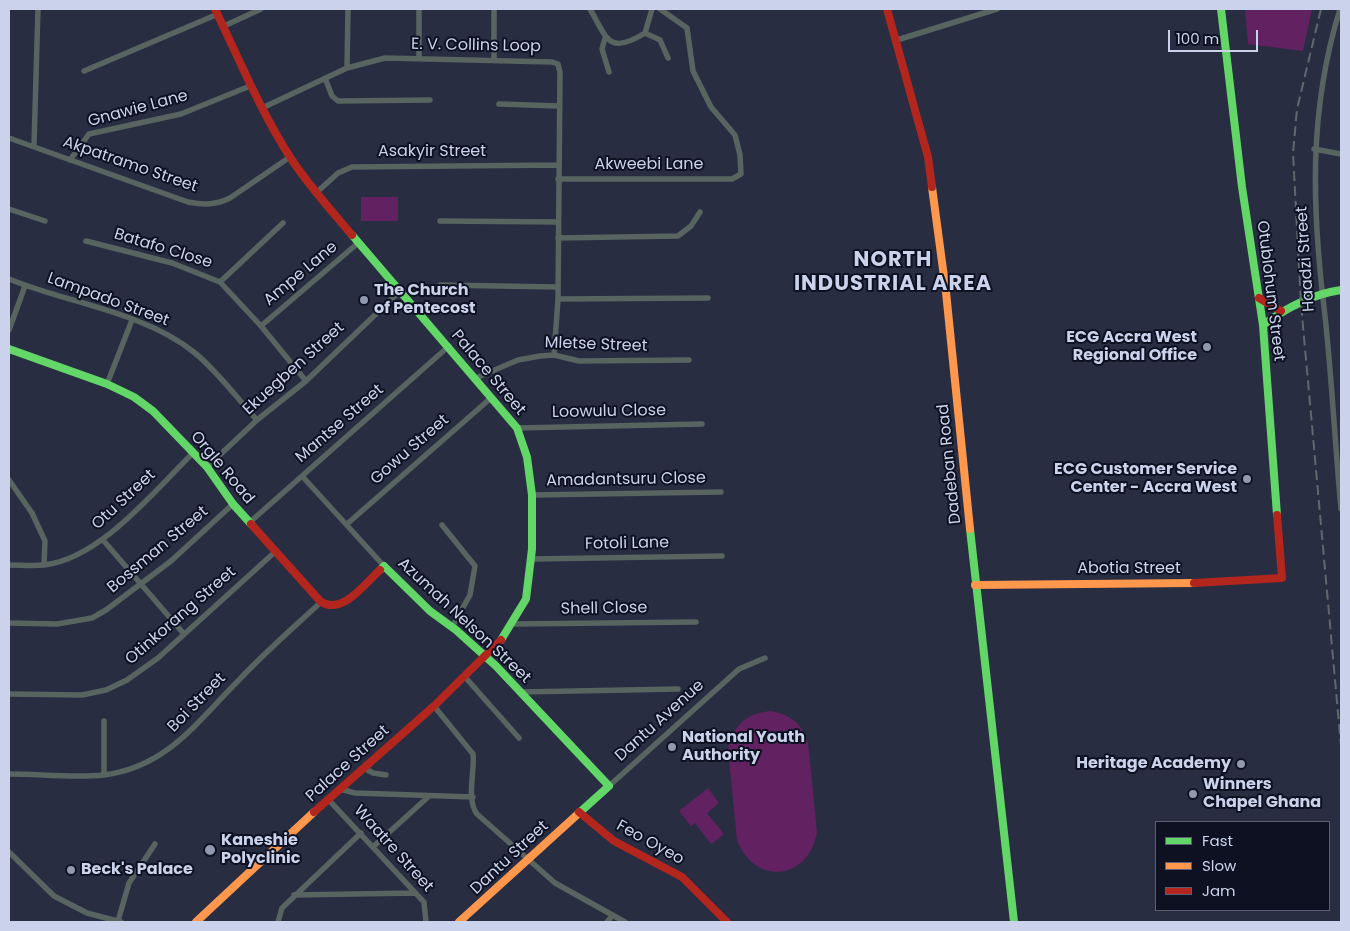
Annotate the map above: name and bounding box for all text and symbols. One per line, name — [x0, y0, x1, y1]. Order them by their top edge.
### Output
scale bar — [1170, 20, 1260, 52]
text: 100 m — [1176, 28, 1219, 49]
street label: E. V. Collins Loop — [411, 35, 541, 57]
street label: Gnawie Lane — [86, 86, 190, 132]
street label: Akpatramo Street — [60, 133, 200, 197]
street label: Asakyir Street — [378, 142, 486, 162]
street label: Akweebi Lane — [595, 155, 703, 175]
street label: Haadzi Street — [1293, 206, 1319, 312]
street label: Otublohum Street — [1252, 220, 1288, 362]
street label: Batafo Close — [111, 225, 215, 273]
street label: Ampe Lane — [260, 238, 342, 310]
district label: NORTH INDUSTRIAL AREA — [792, 248, 994, 298]
street label: Lampado Street — [45, 269, 171, 331]
place label: The Church of Pentecost — [374, 281, 476, 319]
marker: The Church of Pentecost — [358, 294, 370, 306]
street label: Ekuegben Street — [239, 319, 349, 419]
street label: Palace Street — [447, 326, 529, 420]
place label: ECG Accra West Regional Office — [1066, 328, 1197, 366]
street label: Mletse Street — [544, 334, 648, 356]
marker: ECG Accra West Regional Office — [1201, 341, 1213, 353]
street label: Mantse Street — [292, 381, 388, 467]
street label: Loowulu Close — [552, 401, 666, 423]
street label: Dadeban Road — [934, 403, 966, 525]
street label: Gowu Street — [367, 411, 453, 489]
street label: Orgle Road — [186, 428, 258, 508]
place label: ECG Customer Service Center - Accra West — [1054, 460, 1237, 498]
street label: Otu Street — [88, 466, 160, 534]
street label: Amadantsuru Close — [546, 469, 706, 491]
marker: ECG Customer Service Center - Accra West — [1241, 473, 1253, 485]
street label: Bossman Street — [104, 502, 212, 598]
street label: Fotoli Lane — [585, 534, 669, 554]
street label: Azumah Nelson Street — [393, 554, 535, 688]
street label: Abotia Street — [1077, 559, 1181, 579]
street label: Otinkorang Street — [122, 563, 240, 669]
street label: Shell Close — [561, 599, 647, 619]
street label: Boi Street — [164, 669, 230, 737]
street label: Dantu Avenue — [612, 676, 708, 766]
street label: Palace Street — [302, 722, 394, 806]
place label: National Youth Authority — [682, 728, 805, 766]
marker: National Youth Authority — [666, 741, 678, 753]
place label: Heritage Academy — [1076, 754, 1231, 774]
marker: Heritage Academy — [1235, 758, 1247, 770]
place label: Winners Chapel Ghana — [1203, 775, 1321, 813]
marker: Winners Chapel Ghana — [1187, 788, 1199, 800]
street label: Waatre Street — [349, 802, 437, 896]
street label: Dantu Street — [467, 817, 553, 899]
street label: Feo Oyeo — [613, 817, 687, 869]
legend — [1155, 821, 1330, 911]
text: Fast — [1202, 830, 1233, 851]
place label: Kaneshie Polyclinic — [221, 831, 300, 869]
marker: Kaneshie Polyclinic — [203, 843, 217, 857]
text: Slow — [1202, 855, 1236, 876]
place label: Beck's Palace — [81, 860, 193, 880]
marker: Beck's Palace — [65, 864, 77, 876]
text: Jam — [1202, 880, 1236, 901]

